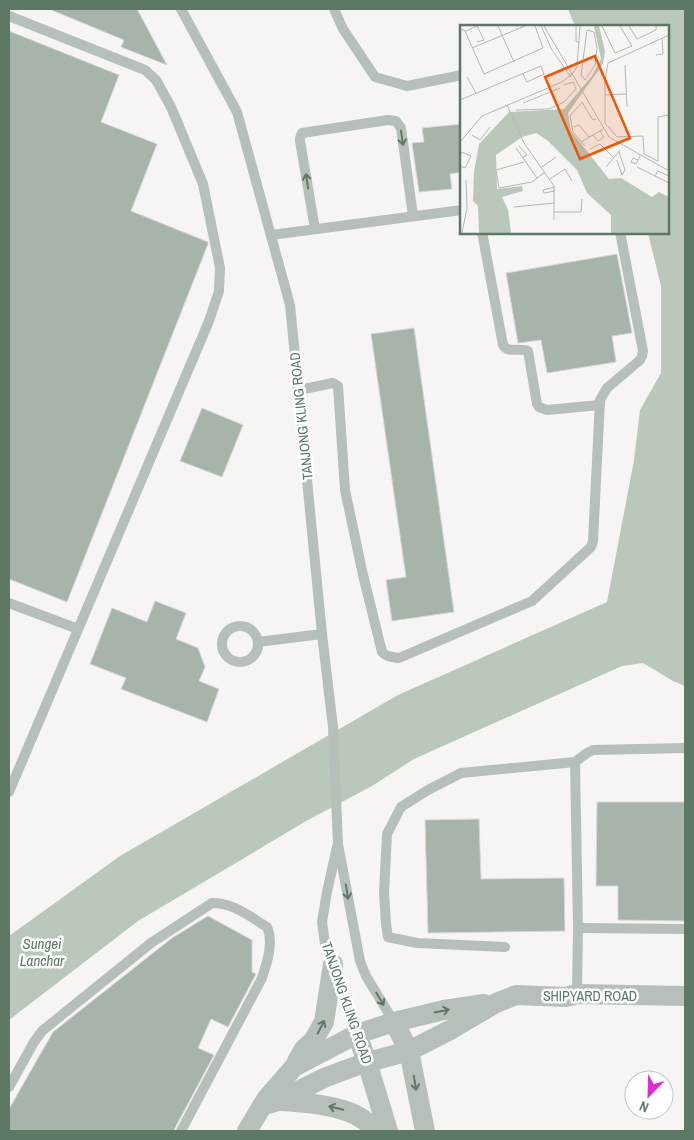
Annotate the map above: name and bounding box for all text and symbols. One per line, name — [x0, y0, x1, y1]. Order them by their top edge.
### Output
inset map — [460, 25, 669, 234]
one-way arrow — [397, 130, 407, 146]
one-way arrow — [301, 173, 311, 189]
street label: TANJONG KLING ROAD — [285, 351, 317, 481]
one-way arrow — [343, 883, 353, 899]
water label: Sungei Lanchar — [20, 933, 65, 971]
street label: TANJONG KLING ROAD — [318, 940, 376, 1066]
street label: SHIPYARD ROAD — [543, 987, 637, 1005]
one-way arrow — [375, 992, 385, 1006]
one-way arrow — [433, 1006, 449, 1016]
one-way arrow — [316, 1020, 326, 1035]
north arrow — [624, 1070, 674, 1120]
one-way arrow — [411, 1075, 421, 1091]
text: N — [637, 1097, 651, 1117]
one-way arrow — [328, 1103, 344, 1113]

